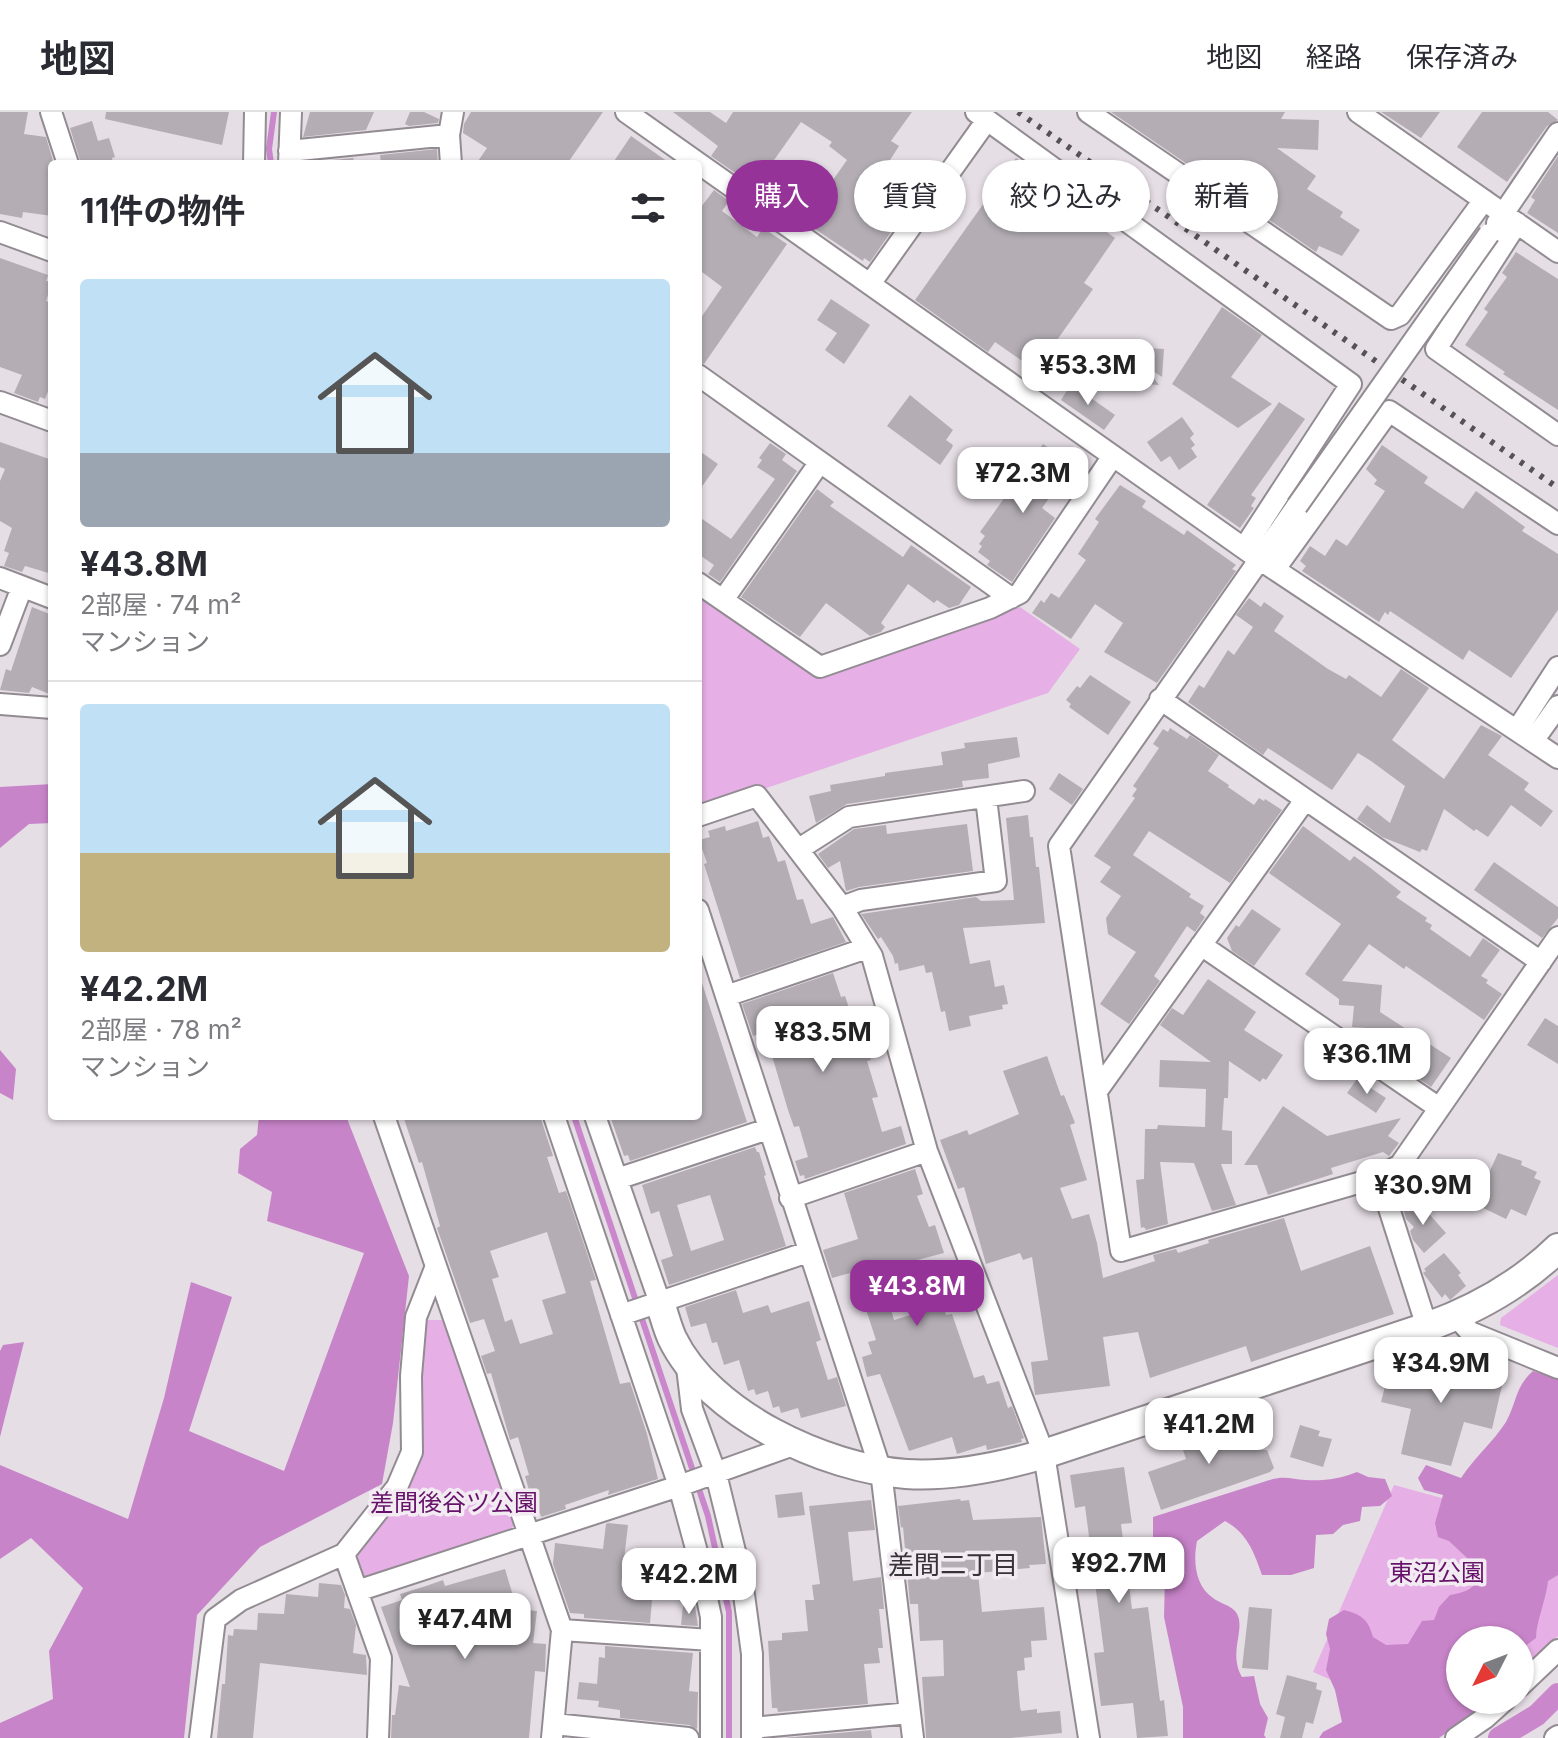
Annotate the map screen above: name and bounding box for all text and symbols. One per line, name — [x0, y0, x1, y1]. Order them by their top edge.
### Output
text: 地図 — [40, 35, 116, 81]
text: 地図 — [1206, 40, 1262, 74]
text: 経路 — [1306, 40, 1362, 74]
text: 保存済み — [1406, 40, 1518, 74]
chip: 購入 — [726, 160, 838, 232]
chip: 賃貸 — [854, 160, 966, 232]
chip: 絞り込み — [982, 160, 1150, 232]
chip: 新着 — [1166, 160, 1278, 232]
icon: filters — [626, 186, 670, 230]
text: 11件の物件 — [80, 190, 245, 231]
icon: home — [303, 331, 447, 475]
pin: ¥53.3M — [1023, 339, 1153, 407]
text: ¥53.3M — [1040, 349, 1136, 380]
pin: ¥72.3M — [958, 447, 1088, 515]
text: ¥72.3M — [975, 457, 1071, 488]
text: ¥43.8M — [80, 543, 208, 584]
text: 2部屋 · 74 m² — [80, 589, 242, 620]
text: マンション — [80, 626, 210, 657]
icon: home — [303, 756, 447, 900]
text: ¥42.2M — [80, 968, 208, 1009]
pin: ¥83.5M — [758, 1006, 888, 1074]
text: 2部屋 · 78 m² — [80, 1014, 242, 1045]
text: ¥83.5M — [774, 1016, 872, 1047]
pin: ¥36.1M — [1302, 1028, 1432, 1096]
text: ¥36.1M — [1322, 1038, 1412, 1069]
text: マンション — [80, 1051, 210, 1082]
pin: ¥30.9M — [1358, 1159, 1488, 1227]
text: ¥30.9M — [1374, 1169, 1472, 1200]
pin: ¥43.8M — [852, 1260, 982, 1328]
text: ¥43.8M — [868, 1270, 966, 1301]
pin: ¥34.9M — [1376, 1337, 1506, 1405]
text: ¥34.9M — [1392, 1347, 1490, 1378]
pin: ¥41.2M — [1144, 1398, 1274, 1466]
text: ¥41.2M — [1163, 1408, 1255, 1439]
park label: 差間後谷ツ公園 — [370, 1488, 538, 1517]
pin: ¥92.7M — [1054, 1537, 1184, 1605]
text: ¥92.7M — [1071, 1547, 1167, 1578]
pin: ¥42.2M — [624, 1548, 754, 1616]
district label: 差間二丁目 — [888, 1549, 1018, 1580]
text: ¥42.2M — [640, 1558, 738, 1589]
park label: 東沼公園 — [1389, 1558, 1485, 1587]
pin: ¥47.4M — [400, 1593, 530, 1661]
text: ¥47.4M — [418, 1603, 512, 1634]
north arrow — [1446, 1626, 1534, 1714]
map controls — [1446, 1626, 1534, 1714]

